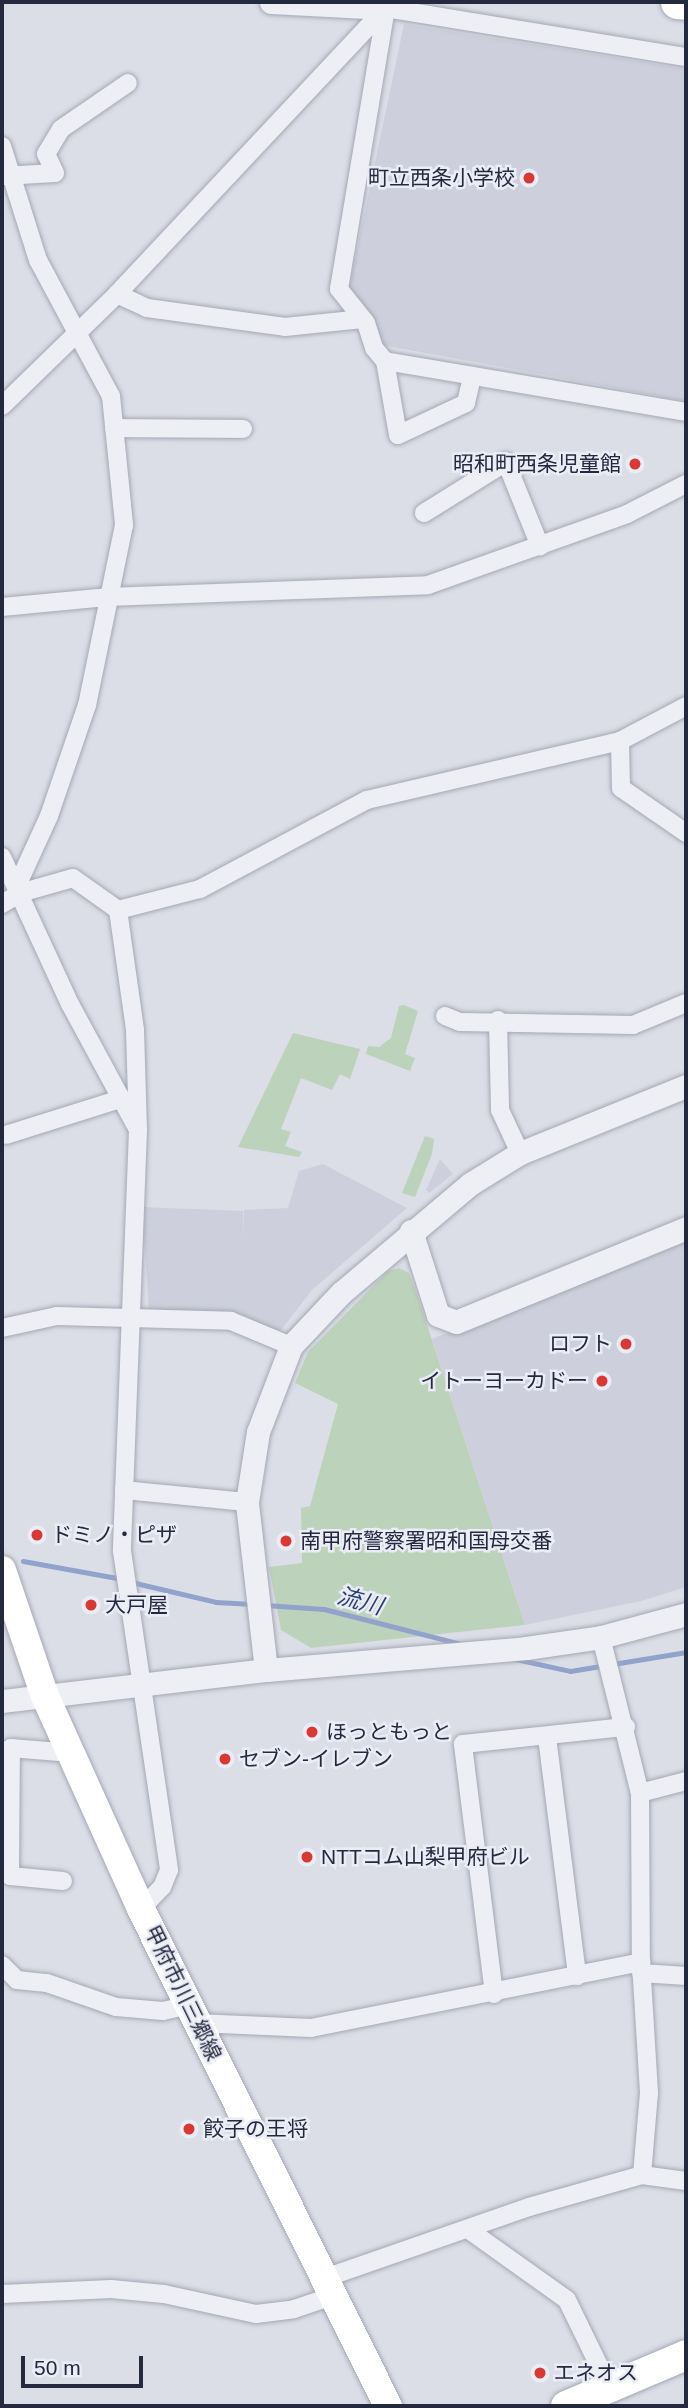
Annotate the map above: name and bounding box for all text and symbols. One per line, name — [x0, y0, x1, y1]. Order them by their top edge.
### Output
place label: 町立西条小学校 — [368, 165, 515, 191]
marker: 町立西条小学校 — [521, 170, 537, 186]
place label: 昭和町西条児童館 — [453, 451, 621, 477]
marker: 昭和町西条児童館 — [627, 456, 643, 472]
place label: ロフト — [549, 1331, 612, 1357]
marker: ロフト — [618, 1336, 634, 1352]
place label: イトーヨーカドー — [420, 1368, 588, 1394]
marker: イトーヨーカドー — [594, 1373, 610, 1389]
place label: ドミノ・ピザ — [51, 1522, 177, 1548]
marker: ドミノ・ピザ — [29, 1527, 45, 1543]
place label: 南甲府警察署昭和国母交番 — [300, 1528, 552, 1554]
marker: 南甲府警察署昭和国母交番 — [278, 1533, 294, 1549]
water label: 流川 — [334, 1582, 386, 1620]
place label: 大戸屋 — [105, 1592, 168, 1618]
marker: 大戸屋 — [83, 1597, 99, 1613]
place label: ほっともっと — [326, 1719, 452, 1745]
marker: ほっともっと — [304, 1724, 320, 1740]
place label: セブン-イレブン — [239, 1746, 393, 1772]
marker: セブン-イレブン — [217, 1751, 233, 1767]
place label: NTTコム山梨甲府ビル — [321, 1844, 530, 1870]
marker: NTTコム山梨甲府ビル — [299, 1849, 315, 1865]
street label: 甲府市川三郷線 — [139, 1921, 227, 2065]
place label: 餃子の王将 — [203, 2116, 308, 2142]
marker: 餃子の王将 — [181, 2121, 197, 2137]
scale bar — [24, 2342, 147, 2386]
text: 50 m — [34, 2356, 81, 2379]
place label: エネオス — [554, 2360, 638, 2386]
marker: エネオス — [532, 2365, 548, 2381]

